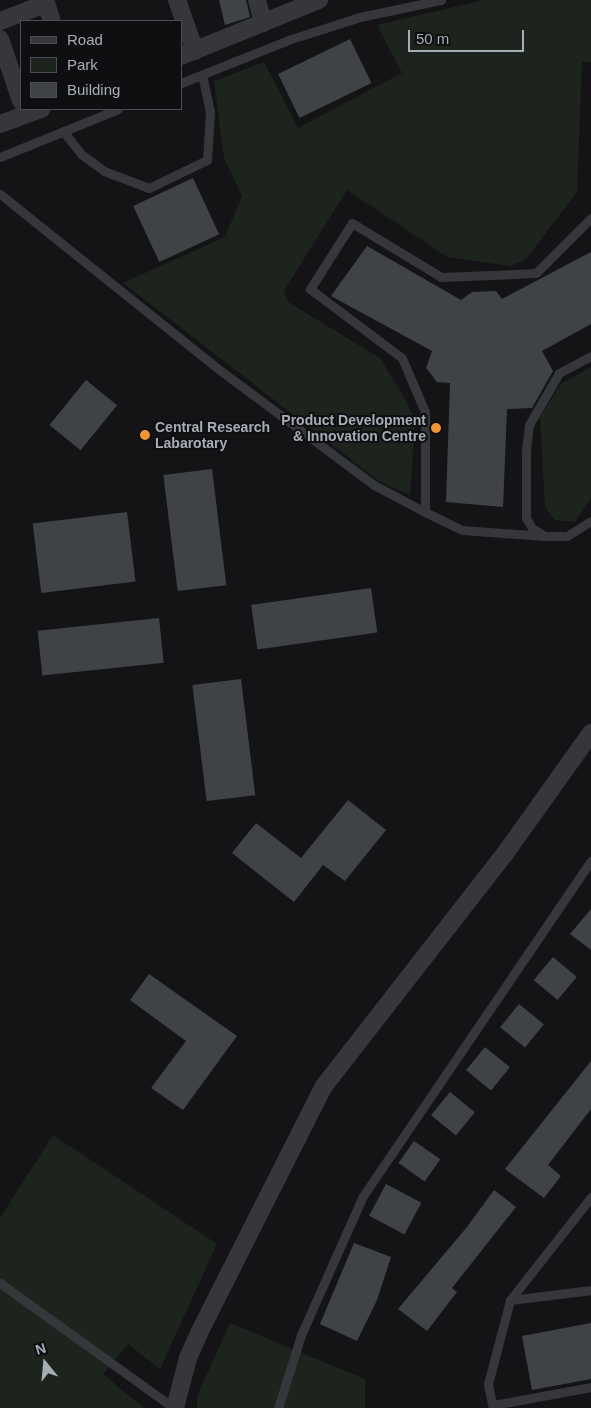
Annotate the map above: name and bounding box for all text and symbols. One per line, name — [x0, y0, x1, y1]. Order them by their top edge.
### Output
legend — [20, 20, 182, 110]
scale bar — [411, 20, 527, 52]
text: 50 m — [416, 30, 449, 47]
text: Road — [67, 31, 103, 48]
text: Park — [67, 56, 98, 73]
text: Building — [67, 81, 120, 98]
place label: Product Development & Innovation Centre — [281, 412, 426, 444]
place label: Central Research Labarotary — [155, 419, 270, 452]
marker: Product Development & Innovation Centre — [430, 422, 442, 434]
marker: Central Research Labarotary — [139, 429, 151, 441]
north arrow — [20, 1338, 70, 1388]
text: N — [33, 1340, 48, 1358]

